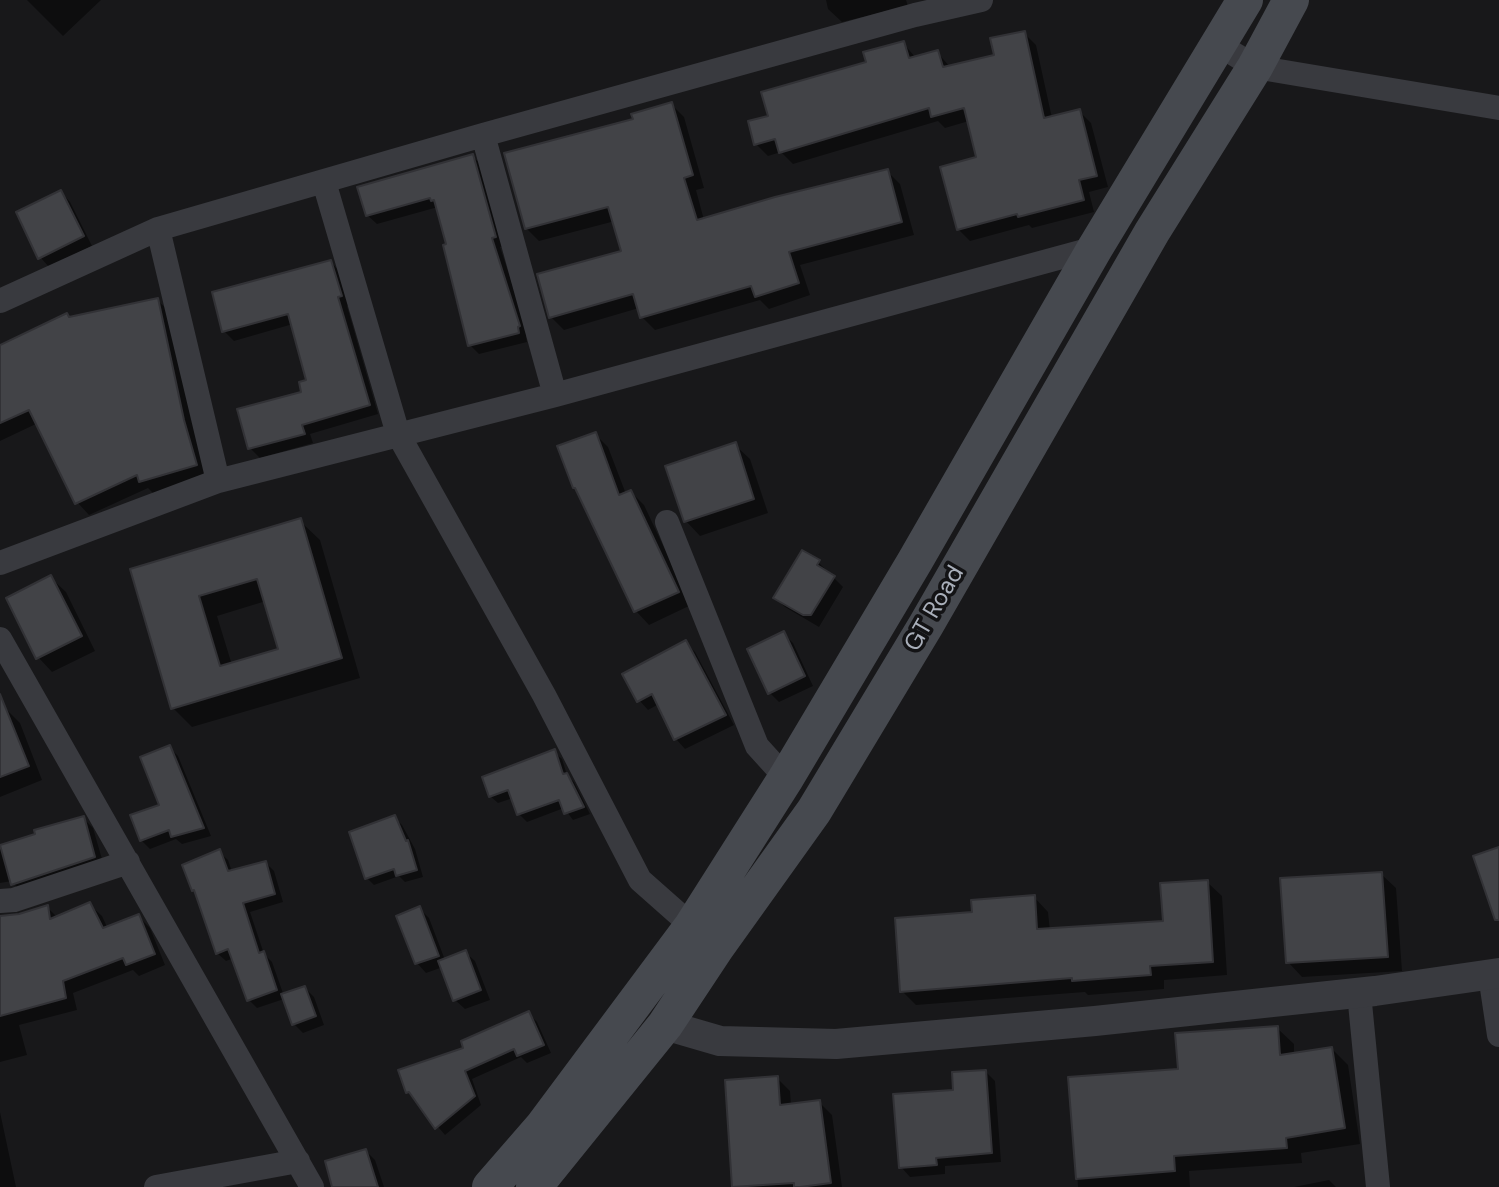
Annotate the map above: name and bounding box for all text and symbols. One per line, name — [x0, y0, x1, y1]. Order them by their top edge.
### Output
street label: GT Road — [899, 561, 971, 657]

